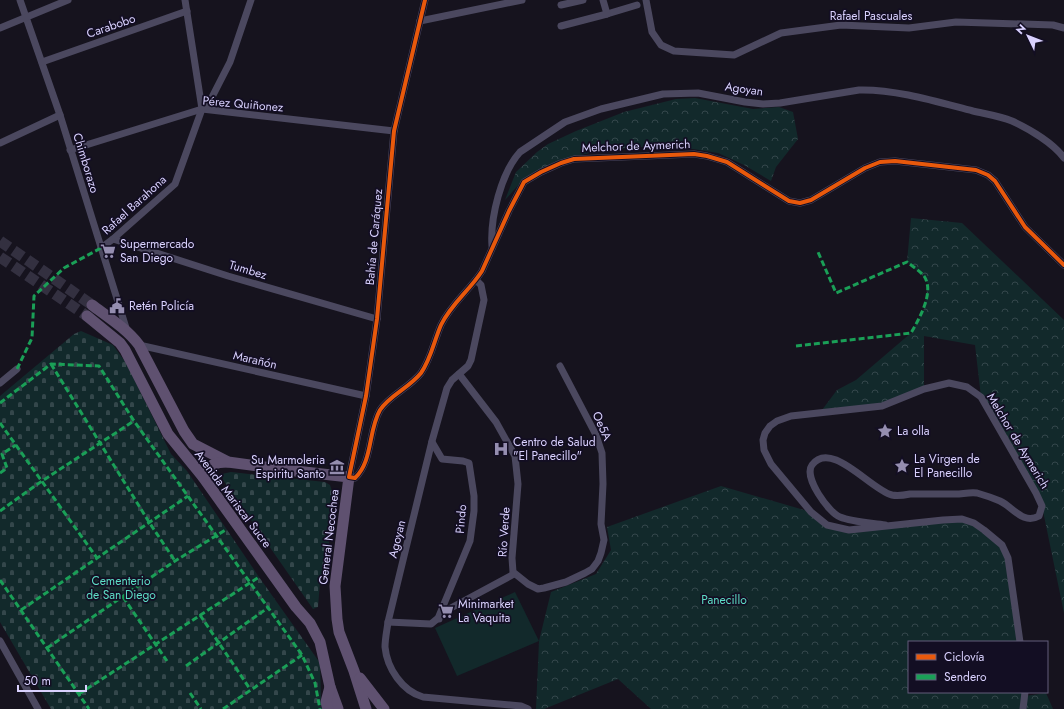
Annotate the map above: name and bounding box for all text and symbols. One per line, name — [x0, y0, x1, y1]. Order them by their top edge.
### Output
street label: Rafael Pascuales — [830, 7, 912, 25]
street label: Carabobo — [84, 9, 138, 43]
north arrow — [1008, 16, 1048, 56]
text: N — [1012, 21, 1030, 38]
street label: Agoyan — [724, 77, 764, 101]
street label: Pérez Quiñonez — [202, 92, 285, 117]
street label: Chimborazo — [68, 131, 104, 196]
street label: Melchor de Aymerich — [581, 135, 691, 157]
street label: Rafael Barahona — [98, 171, 170, 239]
street label: Bahía de Caráquez — [361, 188, 387, 286]
place label: Supermercado San Diego — [120, 235, 195, 267]
supermarket icon: Supermercado San Diego — [99, 242, 117, 260]
street label: Tumbez — [227, 256, 270, 284]
public building icon: Retén Policía — [108, 297, 126, 315]
place label: Retén Policía — [129, 297, 194, 315]
street label: Marañón — [231, 346, 279, 374]
street label: Melchor de Aymerich — [982, 390, 1054, 492]
street label: Oe5A — [588, 408, 616, 444]
place icon: La olla — [876, 422, 894, 440]
place label: La olla — [897, 422, 930, 440]
place label: Centro de Salud "El Panecillo" — [513, 433, 596, 465]
hospital icon: Centro de Salud "El Panecillo" — [492, 440, 510, 458]
street label: Avenida Mariscal Sucre — [190, 446, 276, 552]
place label: La Virgen de El Panecillo — [914, 450, 980, 482]
place label: Su Marmoleria Espiritu Santo — [251, 451, 325, 483]
place icon: La Virgen de El Panecillo — [893, 457, 911, 475]
museum icon: Su Marmoleria Espiritu Santo — [328, 458, 346, 476]
street label: General Necochea — [314, 488, 344, 586]
street label: Pindo — [451, 503, 471, 534]
street label: Río Verde — [493, 506, 515, 558]
street label: Agoyan — [384, 518, 410, 560]
park label: Cementerio de San Diego — [86, 572, 156, 604]
park label: Panecillo — [701, 591, 747, 609]
place label: Minimarket La Vaquita — [458, 595, 514, 627]
supermarket icon: Minimarket La Vaquita — [437, 602, 455, 620]
legend — [908, 641, 1048, 693]
text: Ciclovía — [944, 648, 985, 666]
scale bar — [18, 667, 86, 693]
text: Sendero — [944, 668, 987, 686]
text: 50 m — [24, 672, 51, 690]

